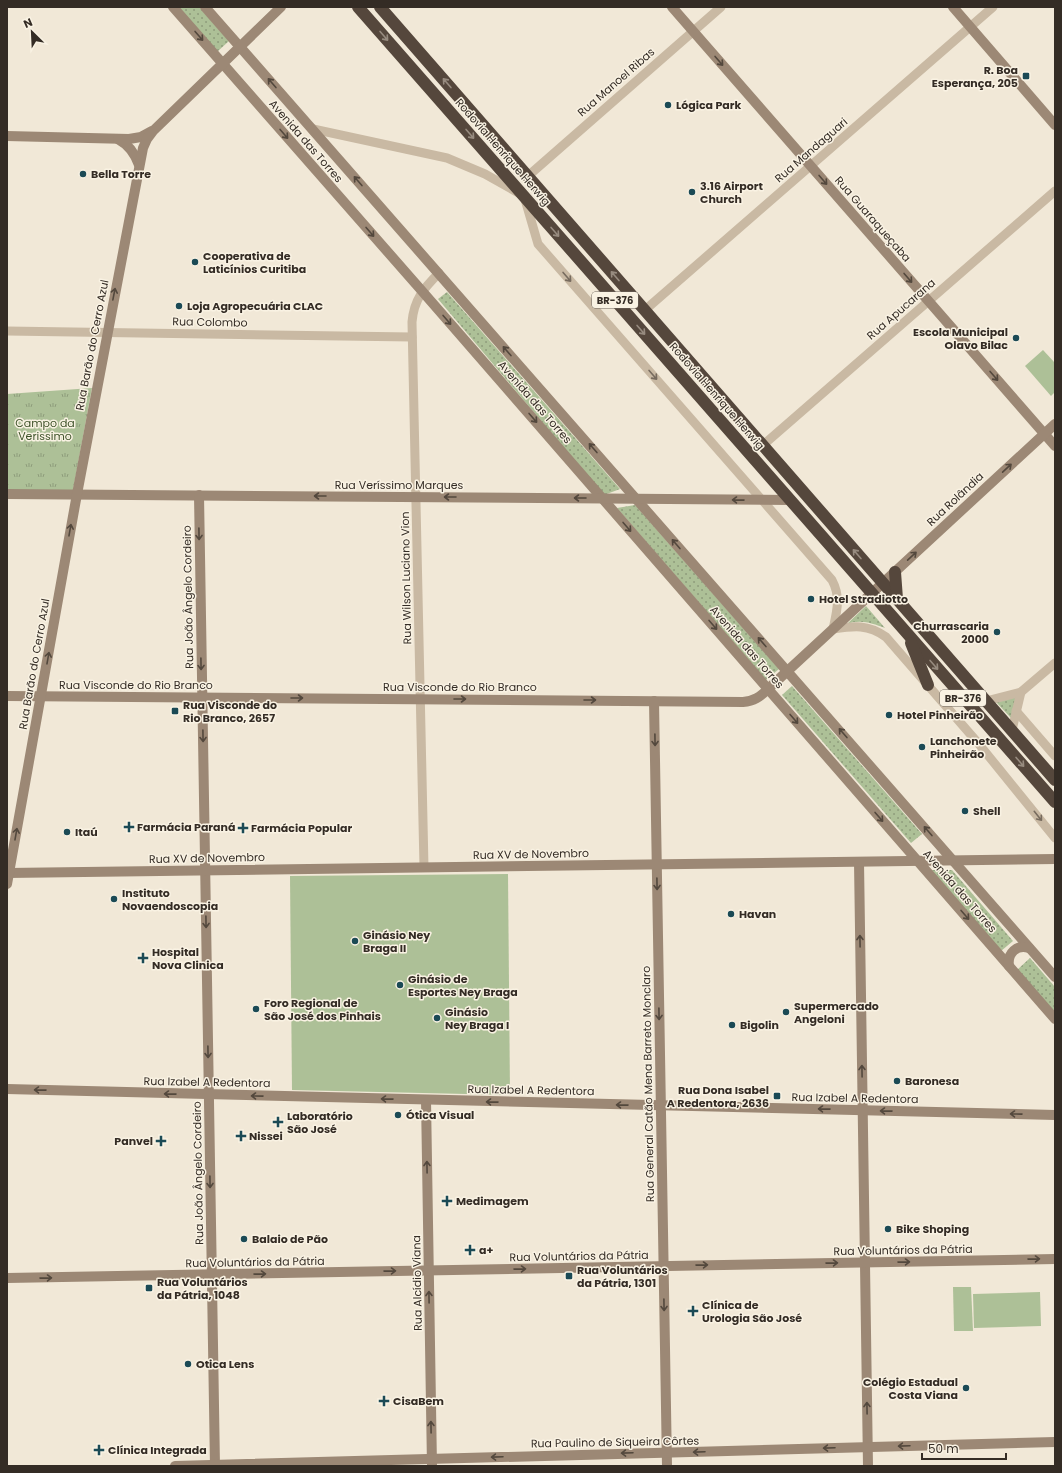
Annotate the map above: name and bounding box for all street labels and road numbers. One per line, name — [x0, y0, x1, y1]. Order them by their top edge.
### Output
street label: Rua Manoel Ribas — [574, 44, 658, 120]
street label: Rodovia Henrique Herwig — [452, 95, 554, 209]
street label: Avenida das Torres — [265, 96, 347, 186]
street label: Rua Mandaguari — [771, 114, 851, 186]
street label: Rua Guaraqueçaba — [831, 173, 915, 265]
street label: Rua Apucarana — [863, 275, 939, 343]
street label: Rua Barão do Cerro Azul — [71, 278, 113, 412]
road number: BR-376 — [592, 292, 638, 308]
street label: Rua Colombo — [172, 313, 248, 331]
street label: Rodovia Henrique Herwig — [666, 339, 768, 453]
street label: Avenida das Torres — [494, 357, 576, 447]
street label: Rua Rolândia — [923, 468, 987, 530]
street label: Rua Veríssimo Marques — [335, 477, 464, 493]
street label: Rua Wilson Luciano Vion — [397, 511, 415, 645]
street label: Rua João Ângelo Cordeiro — [179, 525, 197, 669]
street label: Rua Barão do Cerro Azul — [15, 597, 53, 731]
street label: Avenida das Torres — [706, 602, 788, 692]
street label: Rua Visconde do Rio Branco — [59, 677, 213, 693]
street label: Rua Visconde do Rio Branco — [383, 679, 537, 695]
road number: BR-376 — [940, 690, 986, 706]
street label: Rua XV de Novembro — [473, 845, 589, 863]
street label: Avenida das Torres — [919, 846, 1001, 936]
street label: Rua XV de Novembro — [149, 849, 265, 867]
street label: Rua General Catão Mena Barreto Monclaro — [638, 966, 658, 1202]
street label: Rua Izabel A Redentora — [143, 1073, 271, 1091]
street label: Rua Izabel A Redentora — [467, 1081, 595, 1099]
street label: Rua Izabel A Redentora — [791, 1089, 919, 1107]
street label: Rua João Ângelo Cordeiro — [189, 1101, 207, 1245]
street label: Rua Alcídio Viana — [408, 1235, 426, 1331]
street label: Rua Voluntários da Pátria — [833, 1241, 973, 1259]
street label: Rua Voluntários da Pátria — [509, 1247, 649, 1265]
street label: Rua Voluntários da Pátria — [185, 1253, 325, 1271]
street label: Rua Paulino de Siqueira Côrtes — [531, 1433, 700, 1451]

